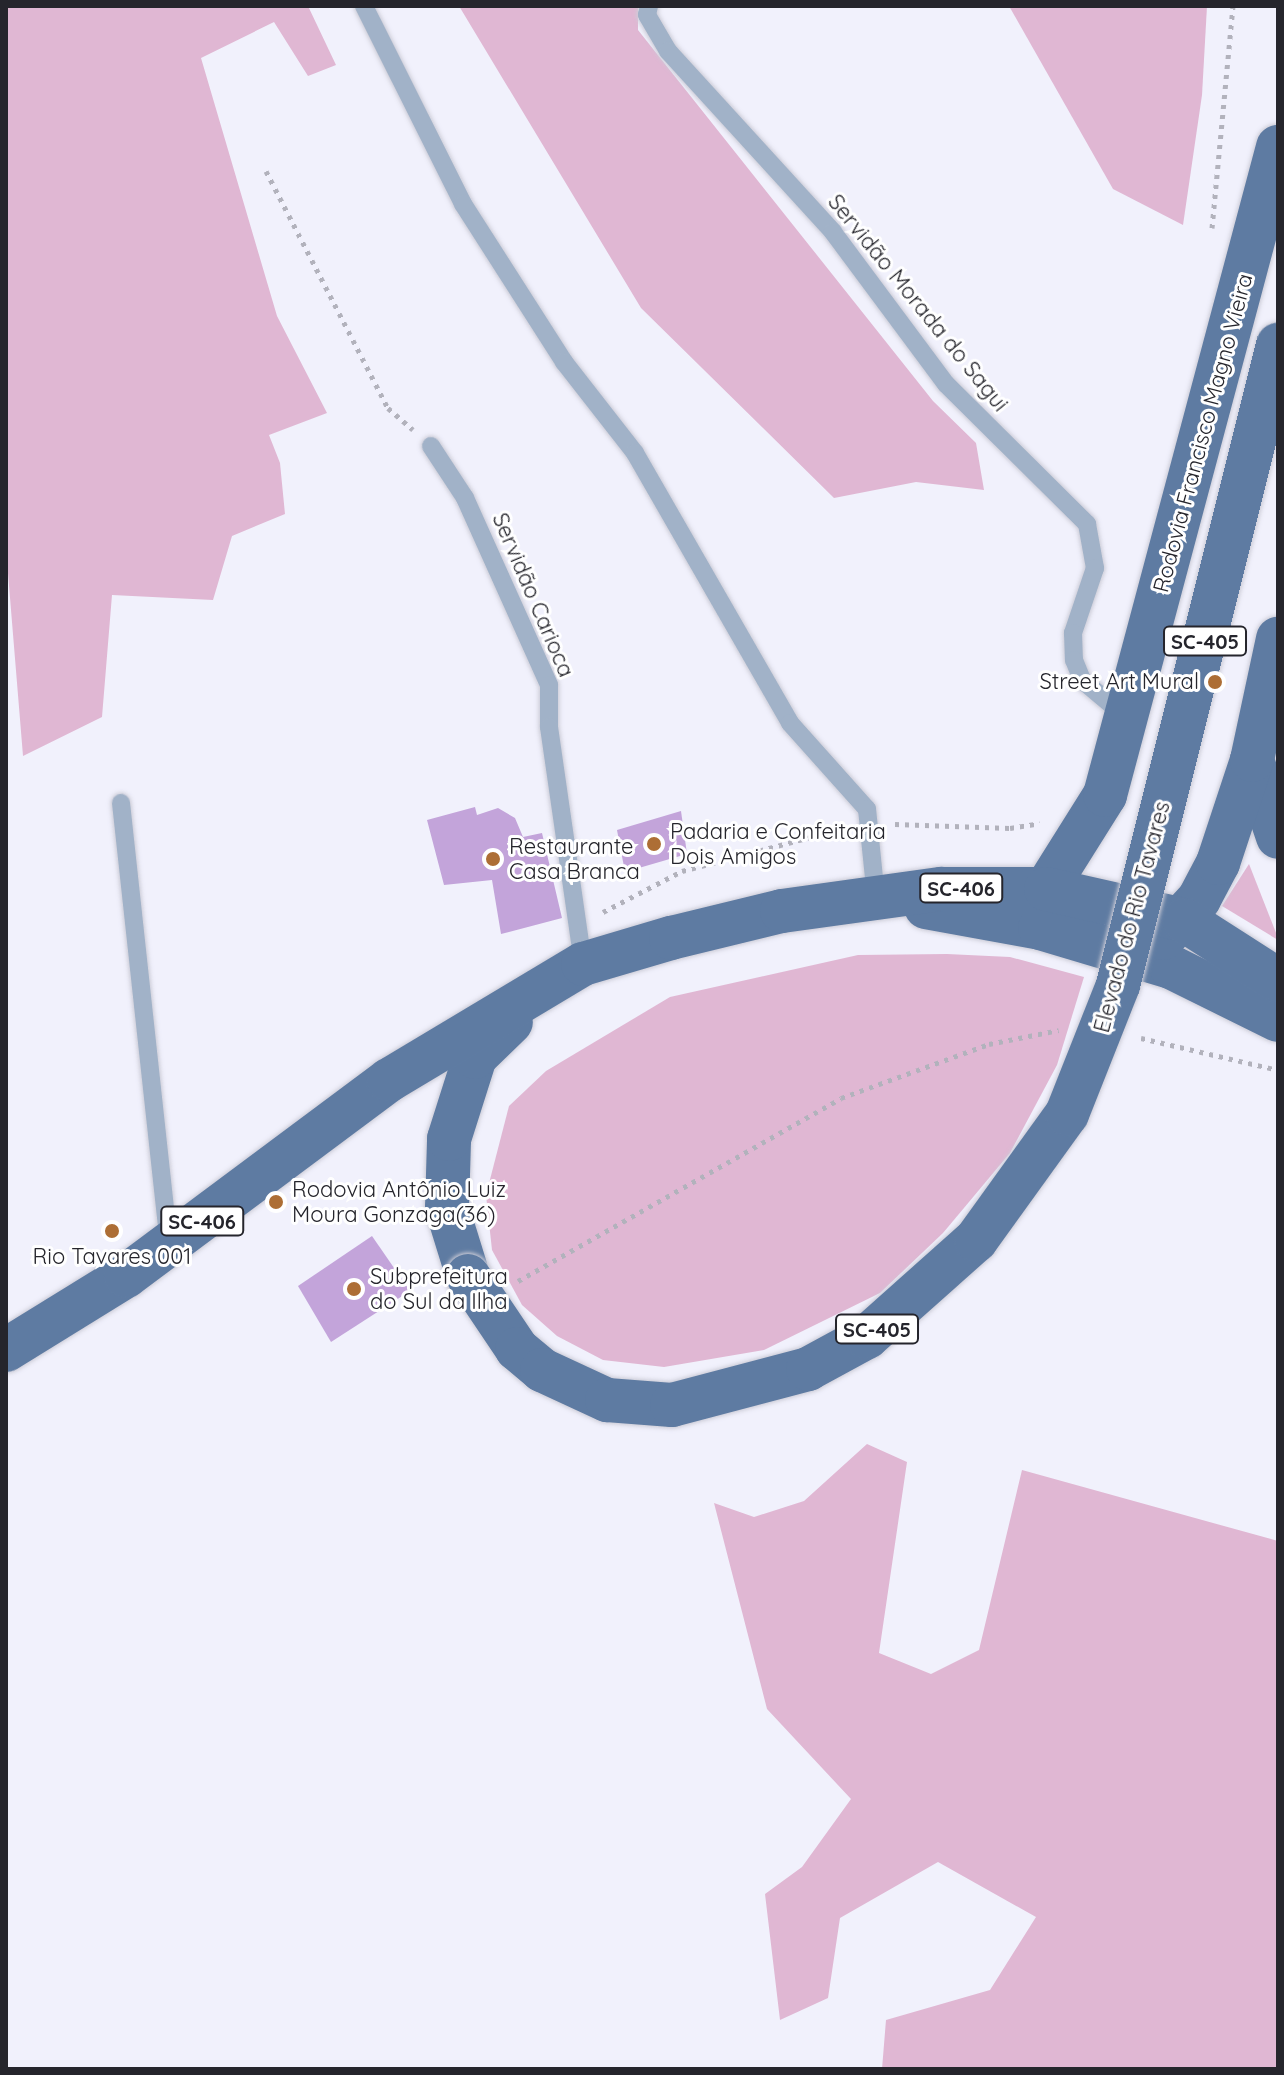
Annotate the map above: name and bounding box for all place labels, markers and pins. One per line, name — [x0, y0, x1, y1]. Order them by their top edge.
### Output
place label: Street Art Mural — [1039, 669, 1199, 695]
marker: Street Art Mural — [1206, 673, 1224, 691]
place label: Padaria e Confeitaria Dois Amigos — [670, 818, 886, 870]
place label: Restaurante Casa Branca — [509, 833, 640, 884]
marker: Padaria e Confeitaria Dois Amigos — [645, 835, 663, 853]
marker: Restaurante Casa Branca — [484, 850, 502, 868]
place label: Rodovia Antônio Luiz Moura Gonzaga(36) — [292, 1176, 506, 1228]
marker: Rodovia Antônio Luiz Moura Gonzaga(36) — [267, 1193, 285, 1211]
marker: Rio Tavares 001 — [103, 1222, 121, 1240]
place label: Rio Tavares 001 — [33, 1244, 191, 1270]
place label: Subprefeitura do Sul da Ilha — [370, 1263, 508, 1314]
marker: Subprefeitura do Sul da Ilha — [345, 1280, 363, 1298]

